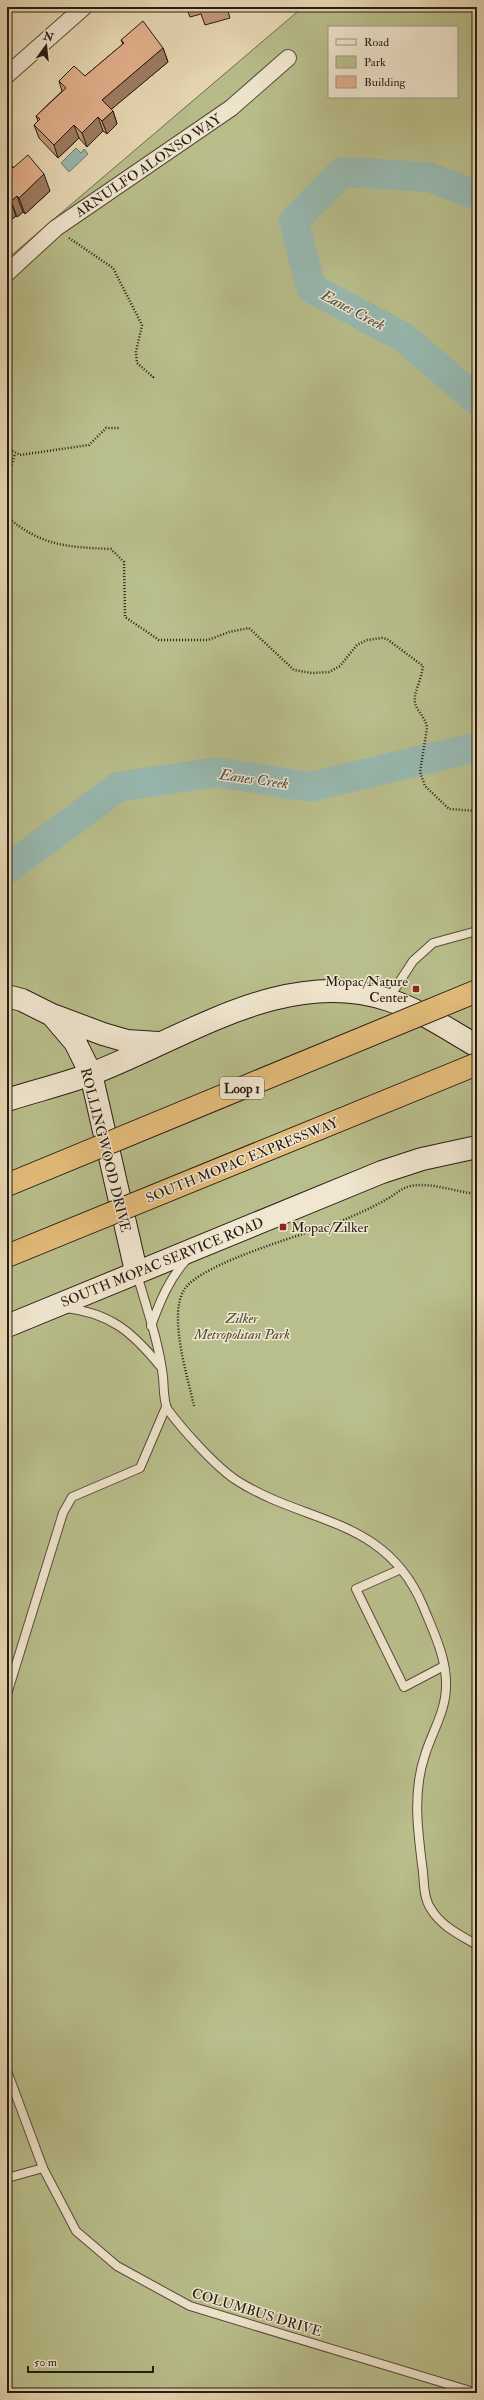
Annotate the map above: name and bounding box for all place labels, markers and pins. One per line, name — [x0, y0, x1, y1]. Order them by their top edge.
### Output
place label: Mopac/Nature Center — [325, 973, 409, 1006]
marker: Mopac/Nature Center — [411, 984, 421, 994]
place label: Mopac/Zilker — [291, 1219, 369, 1237]
marker: Mopac/Zilker — [278, 1222, 288, 1232]

